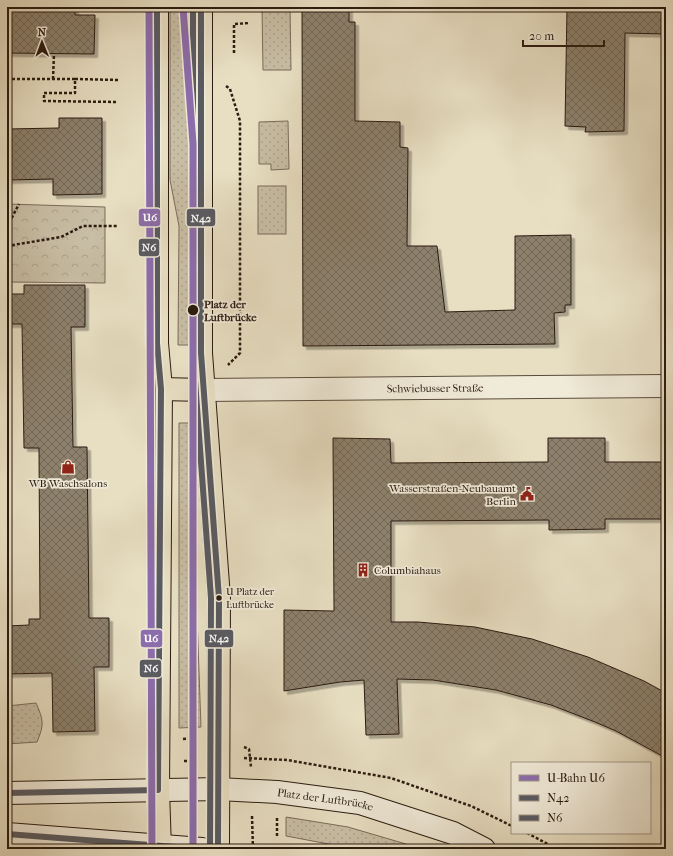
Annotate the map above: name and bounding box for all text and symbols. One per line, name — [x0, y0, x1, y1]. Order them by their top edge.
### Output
north arrow — [22, 22, 62, 62]
scale bar — [523, 22, 604, 48]
text: N — [38, 26, 47, 39]
text: 20 m — [529, 29, 554, 43]
line badge: U6 — [138, 208, 161, 227]
line badge: N42 — [186, 208, 216, 227]
text: U6 — [142, 211, 158, 224]
text: N42 — [191, 212, 212, 225]
line badge: N6 — [138, 238, 160, 257]
text: N6 — [142, 241, 157, 254]
place label: Platz der Luftbrücke — [204, 298, 257, 324]
marker: Platz der Luftbrücke — [186, 303, 200, 317]
street label: Schwiebusser Straße — [387, 381, 484, 395]
shop icon: WB Waschsalons — [60, 459, 76, 475]
place label: WB Waschsalons — [28, 477, 107, 490]
place label: Wasserstraßen-Neubauamt Berlin — [388, 482, 517, 508]
public building icon: Wasserstraßen-Neubauamt Berlin — [519, 486, 535, 502]
building icon: Columbiahaus — [355, 562, 371, 578]
place label: Columbiahaus — [374, 564, 441, 577]
place label: U Platz der Luftbrücke — [226, 586, 275, 611]
marker: U Platz der Luftbrücke — [214, 593, 224, 603]
line badge: U6 — [140, 629, 163, 648]
line badge: N42 — [204, 629, 234, 648]
text: U6 — [143, 632, 159, 645]
text: N42 — [209, 632, 230, 645]
line badge: N6 — [139, 659, 162, 678]
text: N6 — [144, 662, 159, 675]
legend — [511, 762, 651, 834]
text: U-Bahn U6 — [547, 771, 605, 785]
street label: Platz der Luftbrücke — [276, 786, 376, 814]
text: N42 — [547, 791, 569, 805]
text: N6 — [547, 811, 563, 825]

